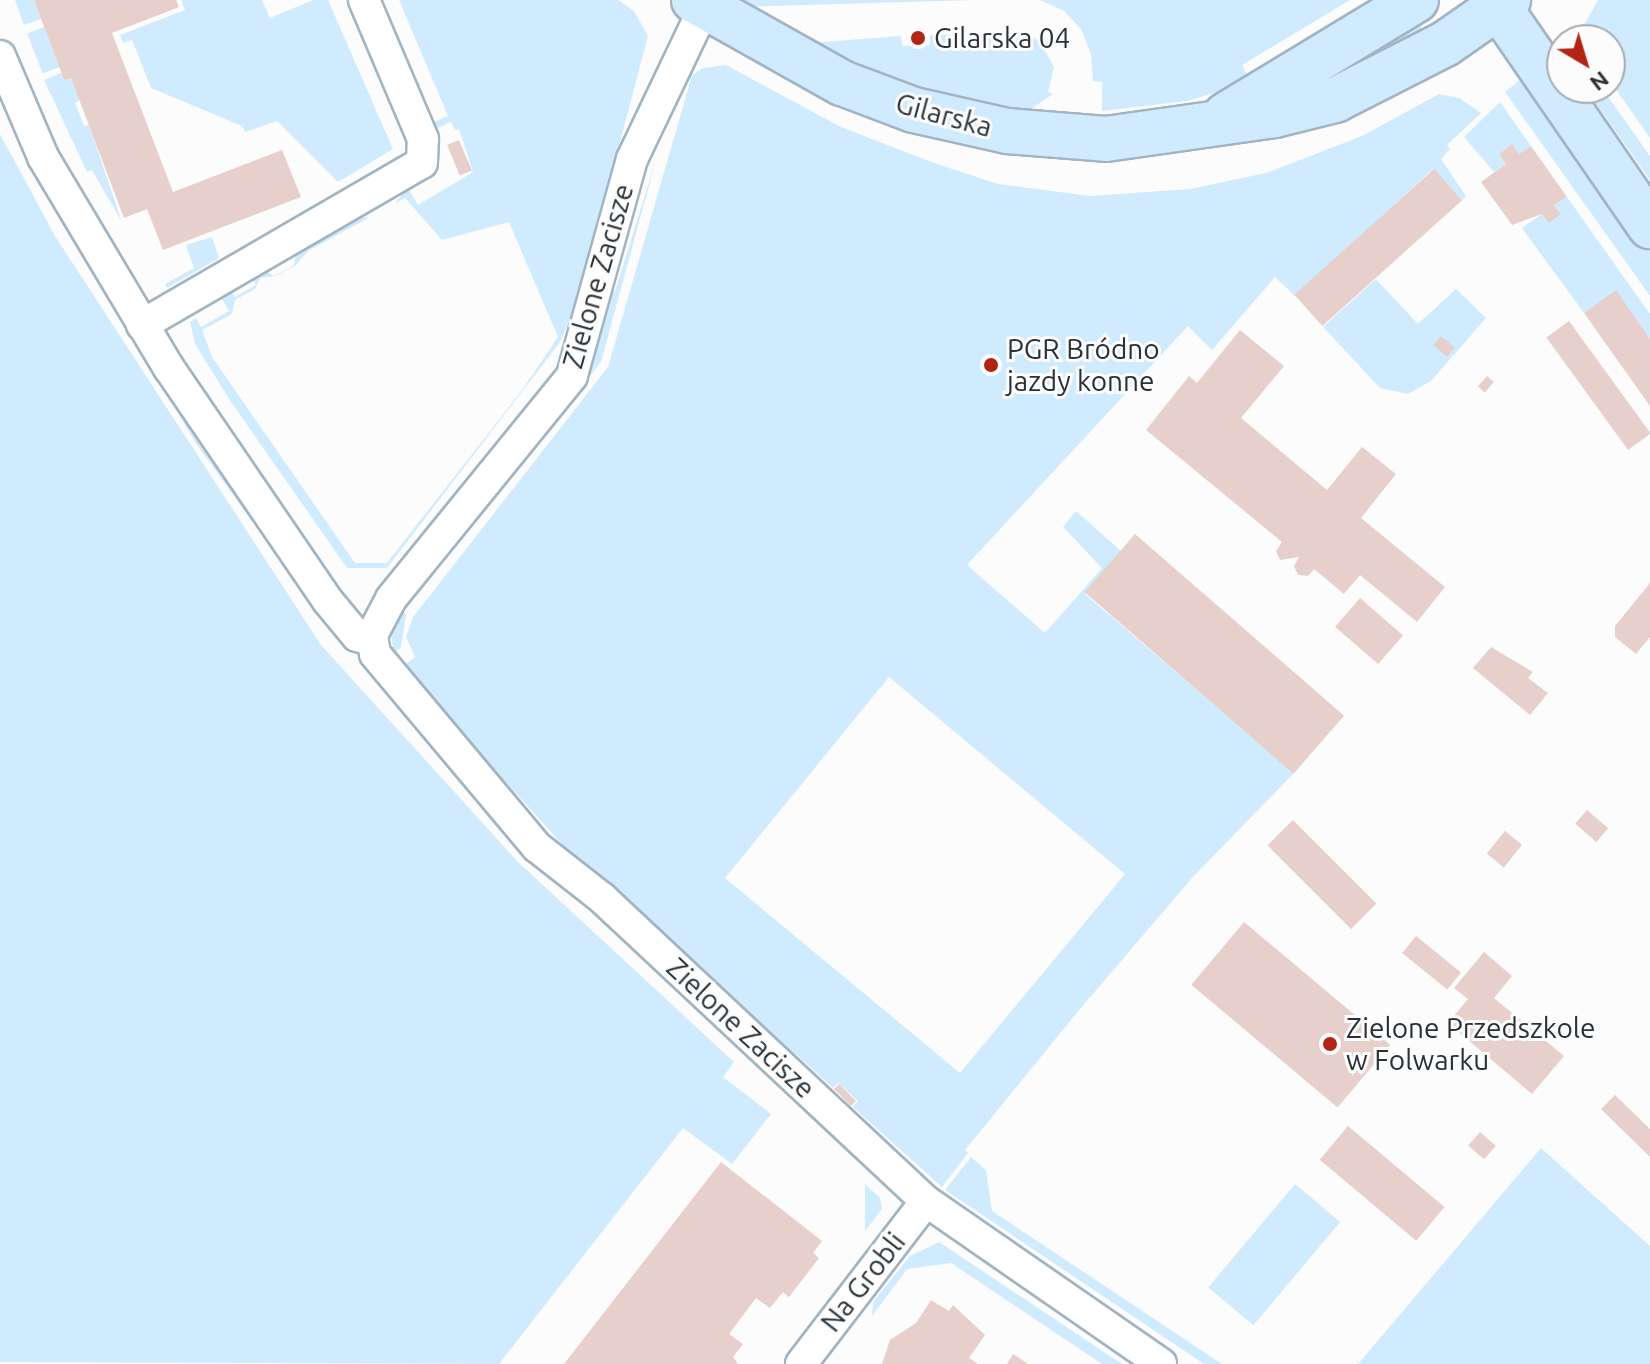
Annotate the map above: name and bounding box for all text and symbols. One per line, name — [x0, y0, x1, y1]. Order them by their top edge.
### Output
place label: Gilarska 04 — [934, 21, 1070, 55]
north arrow — [1546, 24, 1626, 104]
marker: Gilarska 04 — [909, 29, 927, 47]
text: N — [1586, 67, 1614, 97]
street label: Gilarska — [892, 86, 996, 144]
street label: Zielone Zacisze — [556, 180, 640, 372]
place label: PGR Bródno jazdy konne — [1007, 332, 1160, 398]
marker: PGR Bródno jazdy konne — [982, 356, 1000, 374]
street label: Zielone Zacisze — [660, 951, 822, 1105]
place label: Zielone Przedszkole w Folwarku — [1346, 1011, 1596, 1077]
marker: Zielone Przedszkole w Folwarku — [1321, 1035, 1339, 1053]
street label: Na Grobli — [814, 1226, 912, 1338]

